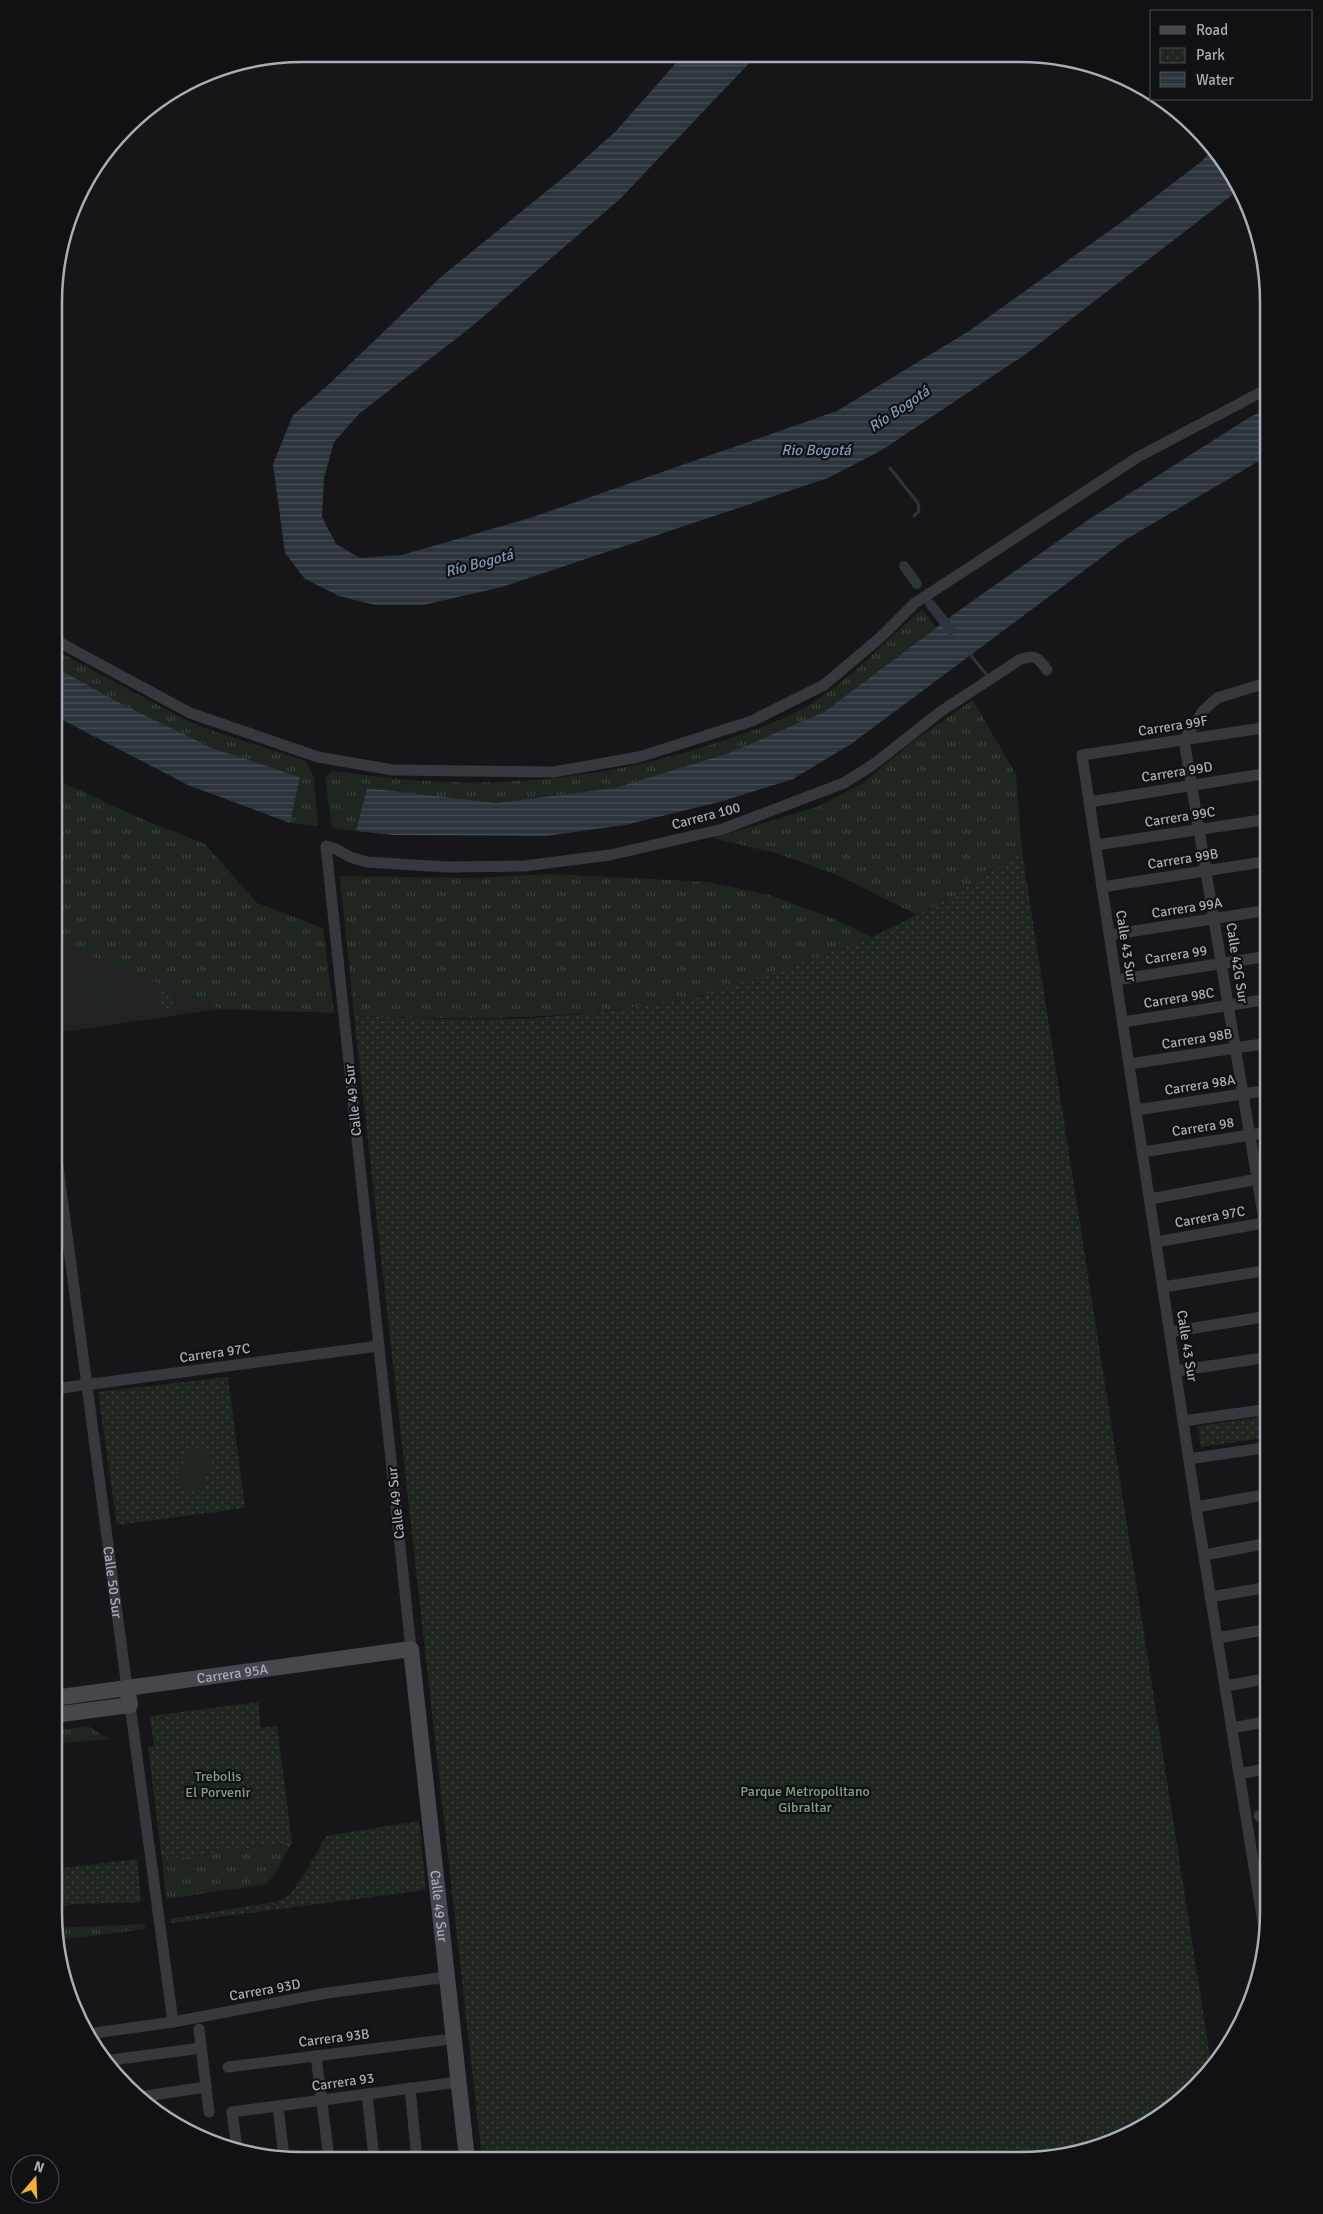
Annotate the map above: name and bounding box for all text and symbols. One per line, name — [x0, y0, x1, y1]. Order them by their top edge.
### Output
legend — [1150, 10, 1313, 100]
text: Road — [1196, 21, 1228, 39]
text: Park — [1196, 46, 1225, 64]
text: Water — [1196, 71, 1234, 89]
water label: Río Bogotá — [865, 381, 934, 436]
water label: Rio Bogotá — [781, 441, 852, 459]
water label: Río Bogotá — [443, 545, 516, 581]
street label: Carrera 99F — [1137, 712, 1209, 740]
street label: Carrera 99D — [1140, 758, 1214, 786]
street label: Carrera 100 — [670, 799, 742, 833]
street label: Carrera 99C — [1143, 803, 1217, 831]
street label: Carrera 99B — [1146, 845, 1220, 873]
street label: Carrera 99A — [1150, 894, 1224, 922]
street label: Calle 43 Sur — [1112, 909, 1140, 984]
street label: Calle 42G Sur — [1222, 922, 1252, 1005]
street label: Carrera 99 — [1144, 942, 1208, 968]
street label: Carrera 98C — [1142, 984, 1216, 1012]
street label: Carrera 98B — [1160, 1025, 1234, 1053]
street label: Calle 49 Sur — [341, 1062, 365, 1137]
street label: Carrera 98A — [1163, 1071, 1237, 1099]
street label: Carrera 98 — [1171, 1114, 1235, 1140]
street label: Carrera 97C — [1173, 1202, 1247, 1232]
street label: Calle 43 Sur — [1173, 1309, 1201, 1384]
street label: Carrera 97C — [179, 1340, 251, 1366]
street label: Calle 49 Sur — [384, 1465, 408, 1540]
street label: Calle 50 Sur — [100, 1545, 126, 1620]
street label: Carrera 95A — [196, 1660, 269, 1687]
park label: Trebolis El Porvenir — [185, 1768, 251, 1801]
park label: Parque Metropolitano Gibraltar — [740, 1783, 870, 1816]
street label: Calle 49 Sur — [427, 1869, 452, 1944]
street label: Carrera 93D — [228, 1975, 302, 2005]
street label: Carrera 93B — [298, 2025, 370, 2051]
street label: Carrera 93 — [311, 2069, 375, 2095]
north arrow — [10, 2154, 60, 2204]
text: N — [32, 2158, 46, 2177]

